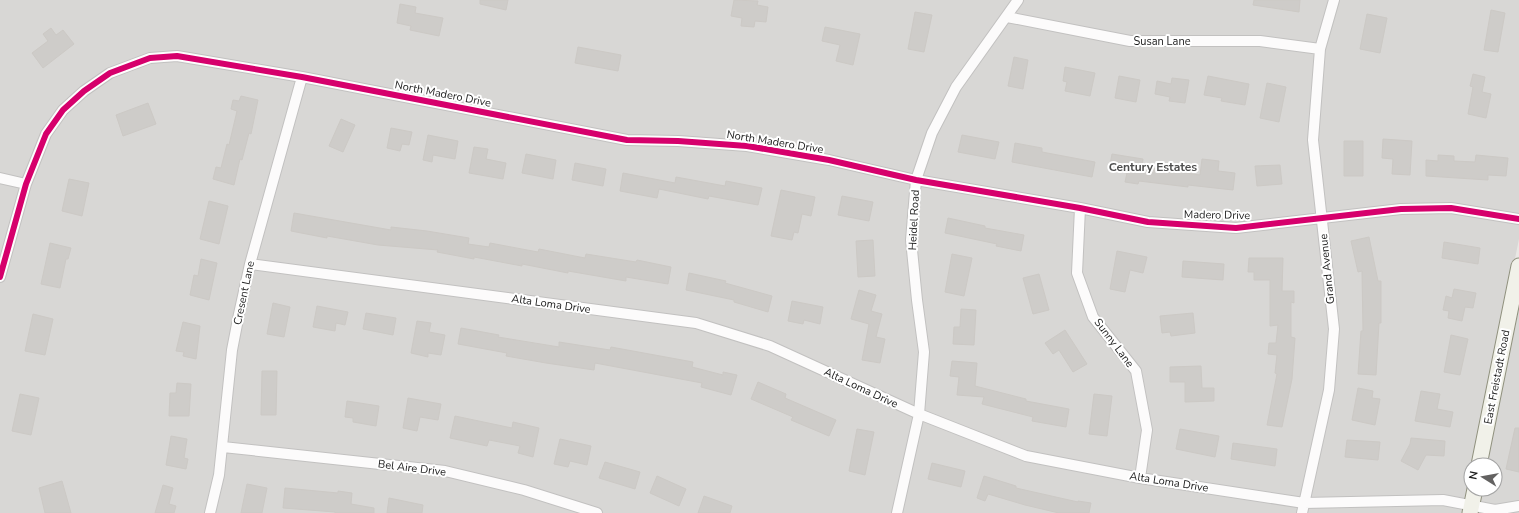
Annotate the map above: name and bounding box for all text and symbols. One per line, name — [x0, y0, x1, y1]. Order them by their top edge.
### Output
street label: Susan Lane — [1133, 34, 1191, 49]
street label: North Madero Drive — [394, 77, 493, 111]
street label: North Madero Drive — [726, 127, 825, 157]
district label: Century Estates — [1109, 159, 1197, 175]
street label: Heidel Road — [905, 189, 923, 251]
street label: Madero Drive — [1184, 207, 1250, 223]
street label: Grand Avenue — [1316, 233, 1338, 305]
street label: Cresent Lane — [230, 259, 258, 326]
street label: Alta Loma Drive — [510, 291, 592, 317]
street label: Sunny Lane — [1091, 315, 1137, 371]
street label: East Freistadt Road — [1480, 329, 1514, 425]
street label: Alta Loma Drive — [822, 364, 900, 412]
street label: Bel Aire Drive — [377, 456, 447, 480]
north arrow — [1463, 457, 1503, 497]
street label: Alta Loma Drive — [1128, 468, 1210, 496]
text: N — [1466, 470, 1482, 481]

